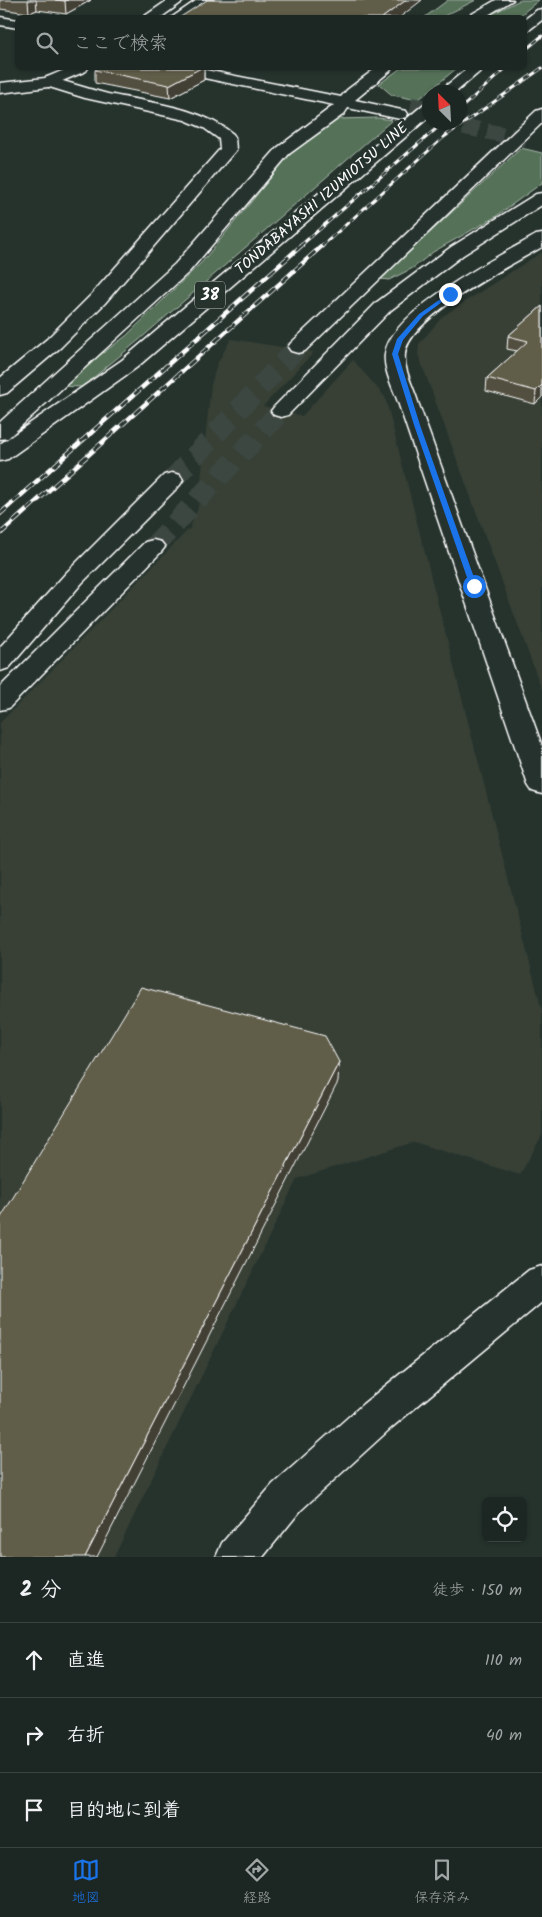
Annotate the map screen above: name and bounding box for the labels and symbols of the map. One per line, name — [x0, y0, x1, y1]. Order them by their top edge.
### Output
north arrow — [422, 85, 467, 130]
street label: TONDABAYASHI IZUMIOTSU LINE — [230, 116, 415, 281]
road number: 38 — [195, 282, 225, 308]
route end — [439, 283, 462, 306]
route start — [463, 575, 486, 598]

